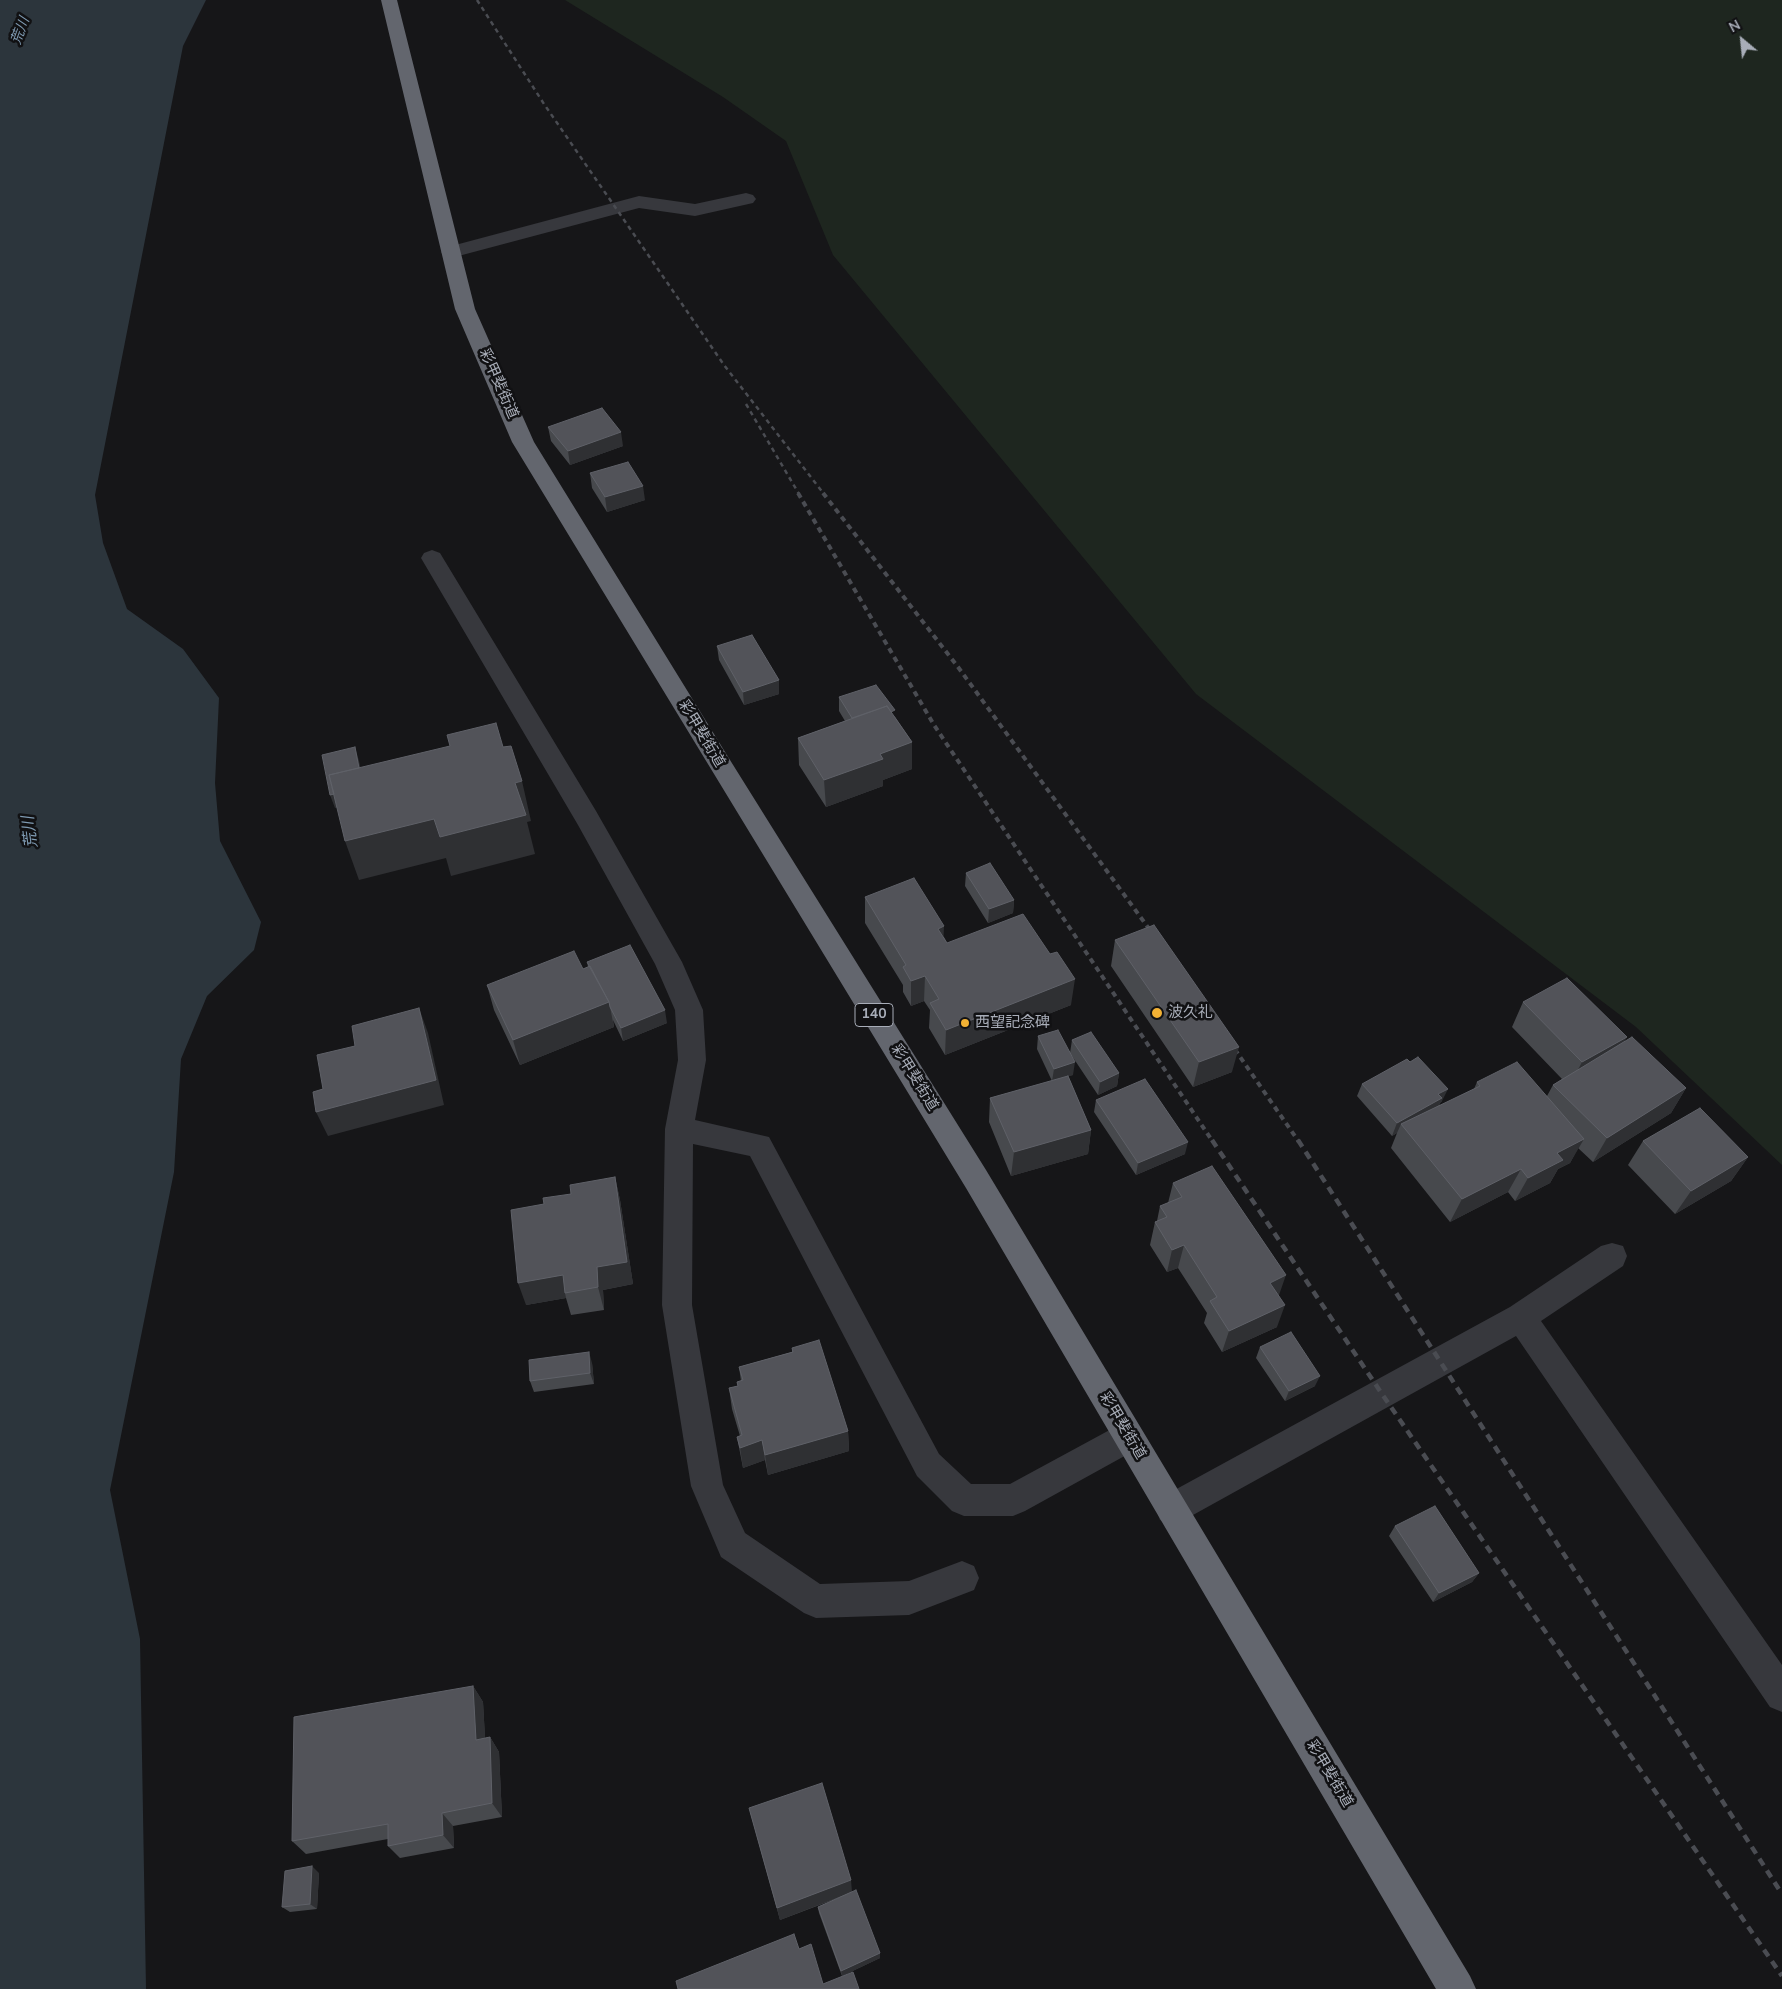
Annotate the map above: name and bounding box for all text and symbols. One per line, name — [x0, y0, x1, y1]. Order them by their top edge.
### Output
water label: 荒川 — [8, 15, 34, 47]
north arrow — [1717, 15, 1767, 65]
text: N — [1726, 15, 1744, 37]
street label: 彩甲斐街道 — [475, 346, 521, 422]
street label: 彩甲斐街道 — [674, 697, 728, 771]
water label: 荒川 — [20, 815, 42, 849]
road number: 140 — [855, 1004, 893, 1026]
place label: 波久礼 — [1168, 1004, 1213, 1022]
marker: 波久礼 — [1150, 1006, 1164, 1020]
place label: 西望記念碑 — [975, 1014, 1050, 1032]
marker: 西望記念碑 — [959, 1017, 971, 1029]
street label: 彩甲斐街道 — [886, 1041, 942, 1115]
street label: 彩甲斐街道 — [1095, 1389, 1149, 1463]
street label: 彩甲斐街道 — [1302, 1737, 1356, 1811]

